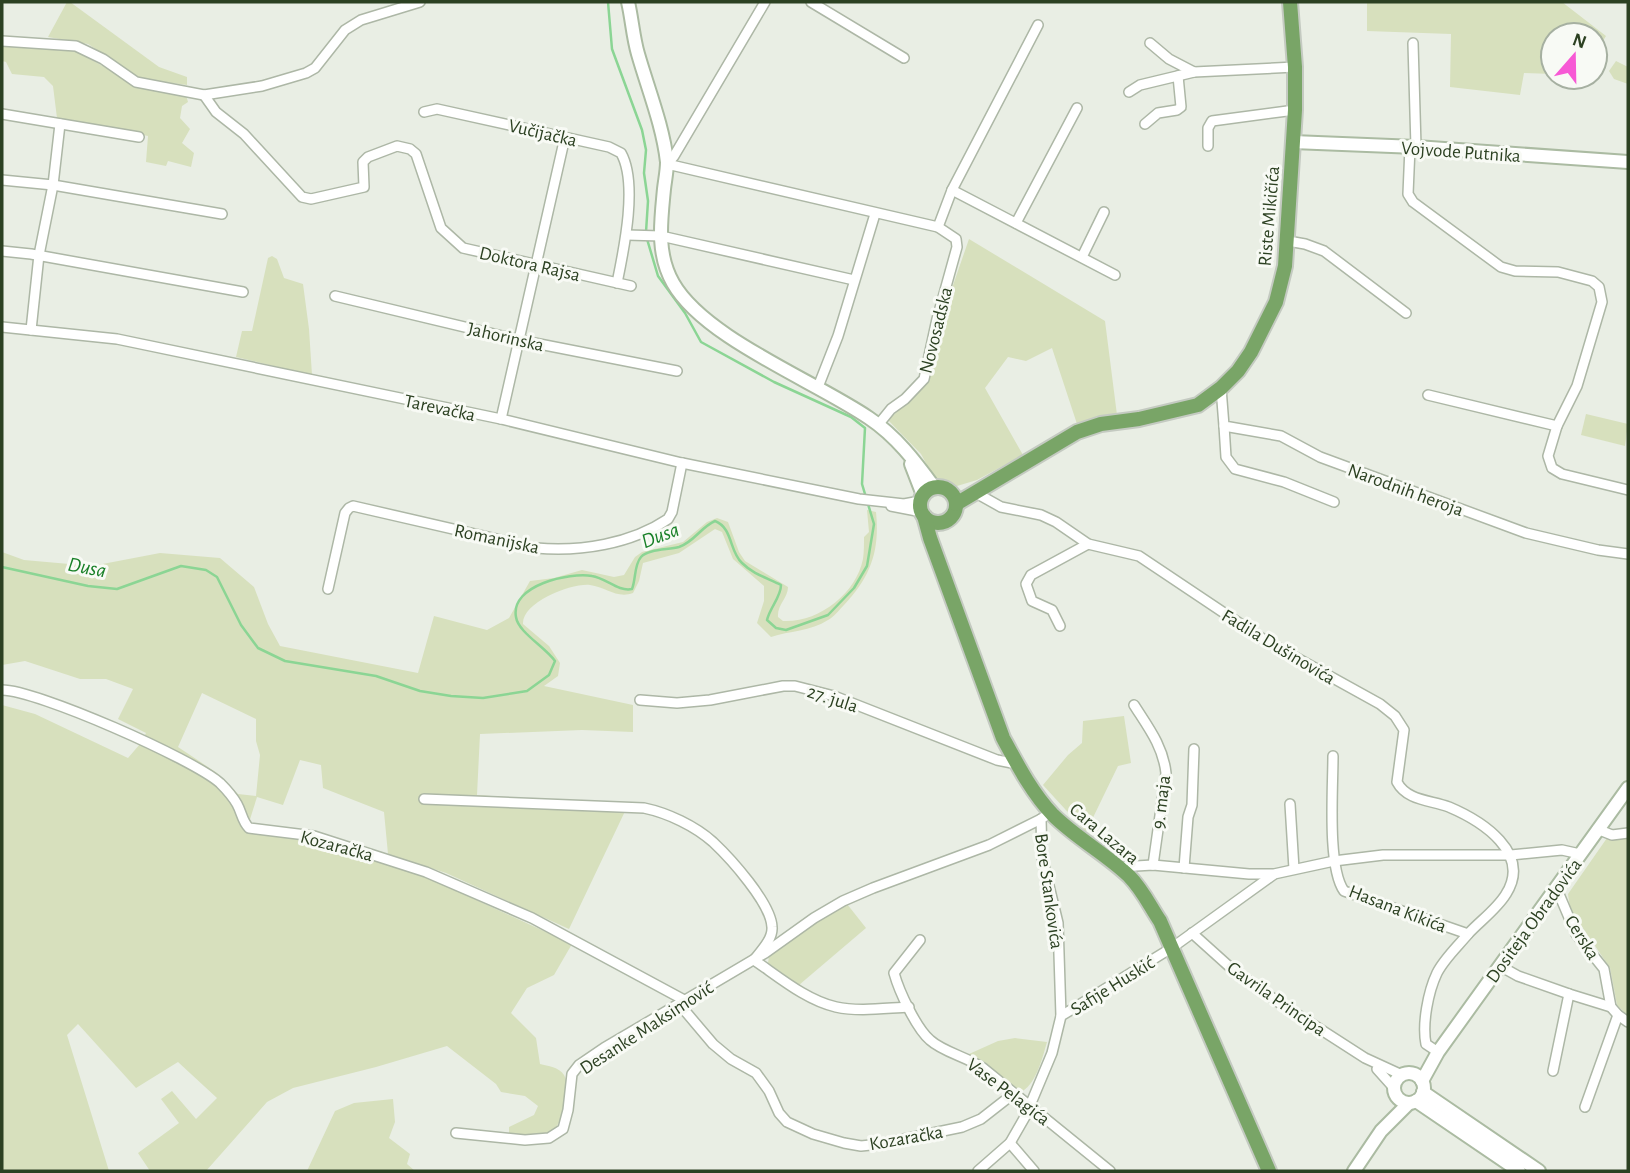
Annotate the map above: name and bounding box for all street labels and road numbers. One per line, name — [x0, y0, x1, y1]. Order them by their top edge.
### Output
street label: Vučijačka — [507, 116, 579, 151]
street label: Vojvode Putnika — [1400, 139, 1522, 166]
street label: Riste Mikičića — [1256, 165, 1283, 267]
street label: Doktora Rajsa — [477, 244, 582, 285]
street label: Novosadska — [917, 285, 956, 376]
street label: Jahorinska — [466, 319, 546, 356]
street label: Tarevačka — [402, 392, 477, 425]
street label: Narodnih heroja — [1345, 461, 1466, 520]
street label: Romanijska — [452, 521, 541, 558]
street label: Fadila Dušinovića — [1218, 606, 1338, 689]
street label: 27. jula — [805, 682, 861, 717]
street label: 9. maja — [1149, 774, 1174, 830]
street label: Cara Lazara — [1066, 800, 1143, 869]
street label: Kozaračka — [298, 828, 375, 865]
street label: Bore Stankovića — [1031, 832, 1066, 950]
street label: Dositeja Obradovića — [1483, 855, 1586, 987]
street label: Hasana Kikića — [1346, 882, 1449, 937]
street label: Cerska — [1561, 912, 1603, 964]
street label: Safije Huskić — [1068, 953, 1158, 1019]
street label: Gavrila Principa — [1223, 958, 1329, 1040]
street label: Desanke Maksimović — [577, 978, 717, 1078]
street label: Vase Pelagića — [963, 1055, 1053, 1130]
street label: Kozaračka — [868, 1123, 945, 1154]

